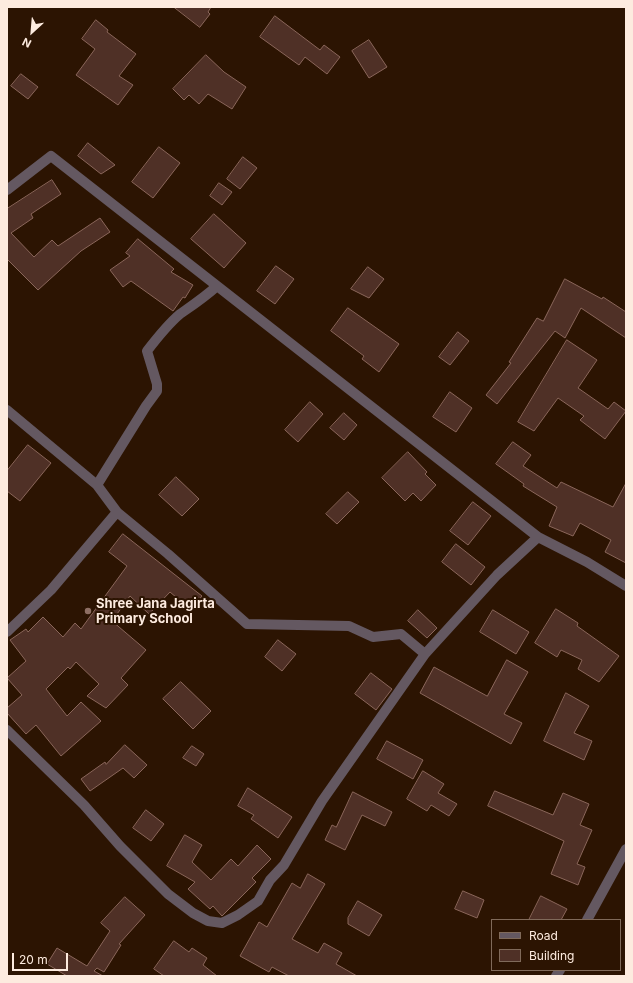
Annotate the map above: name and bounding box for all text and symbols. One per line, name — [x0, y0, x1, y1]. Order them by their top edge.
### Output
north arrow — [12, 12, 52, 52]
text: N — [20, 35, 34, 51]
place label: Shree Jana Jagirta Primary School — [96, 596, 215, 627]
marker: Shree Jana Jagirta Primary School — [83, 606, 93, 616]
legend — [491, 919, 621, 971]
text: Road — [529, 928, 558, 943]
scale bar — [14, 945, 70, 971]
text: Building — [529, 948, 574, 963]
text: 20 m — [19, 952, 48, 967]

